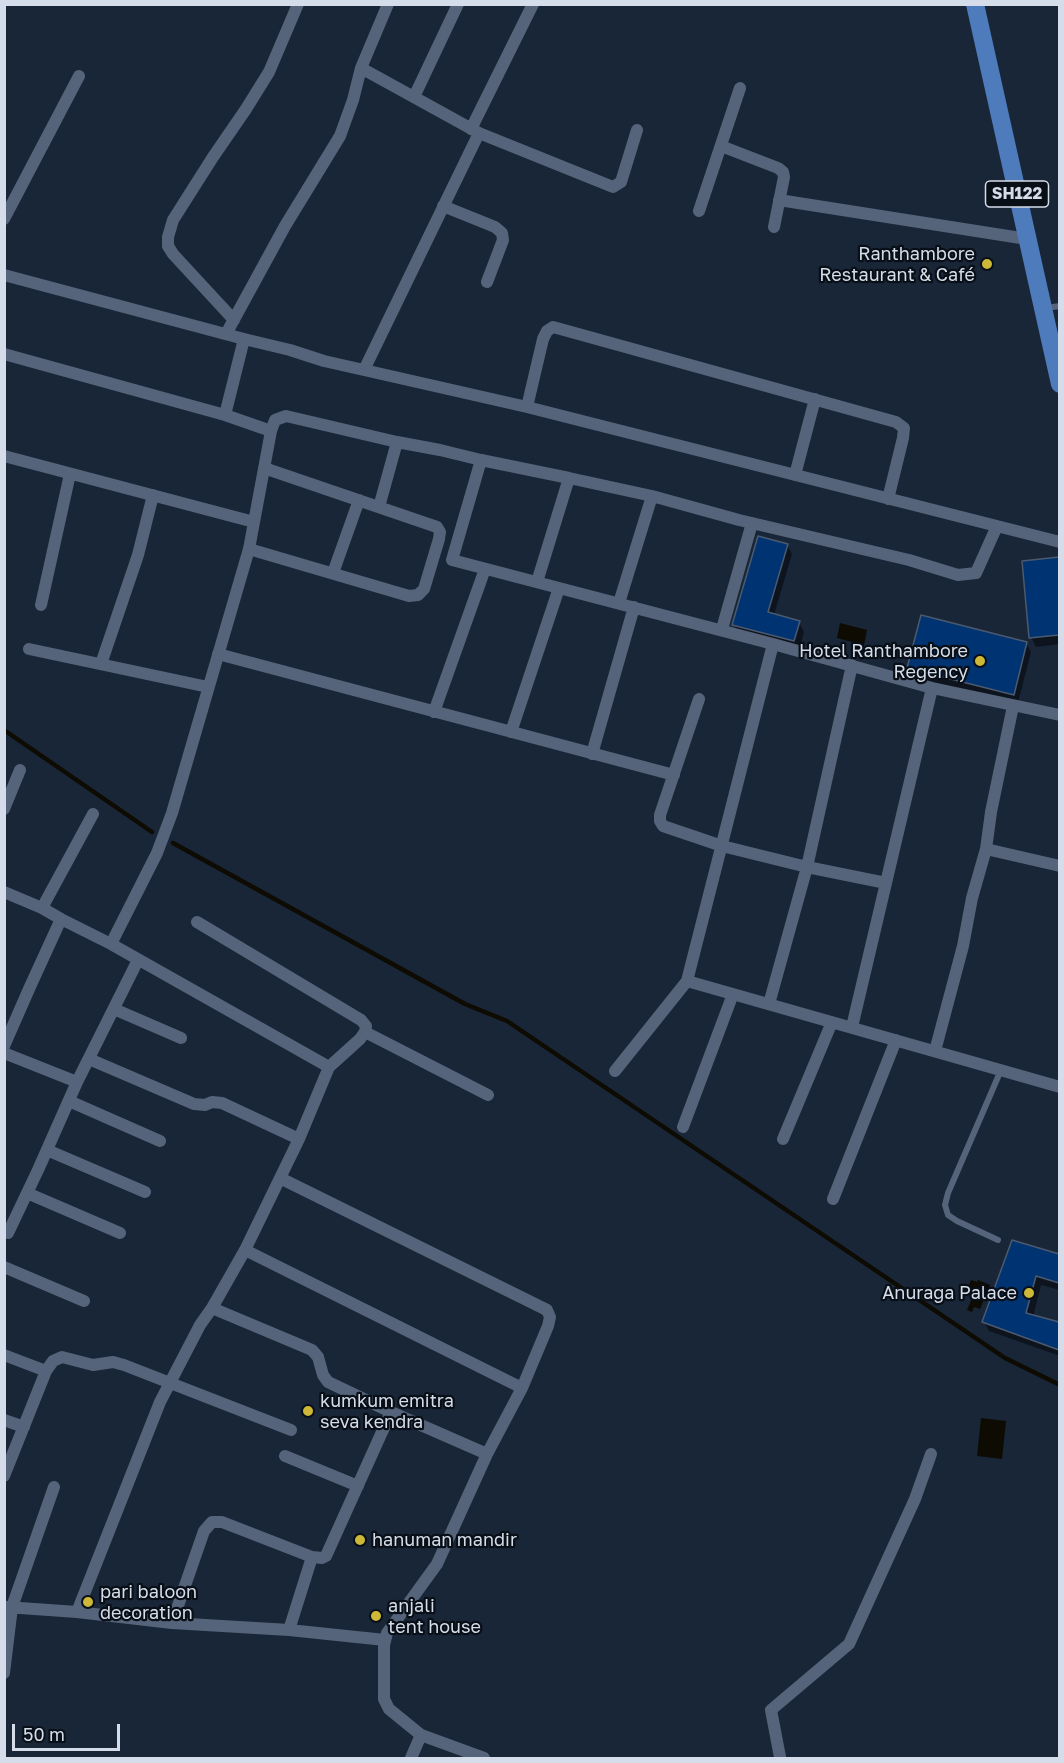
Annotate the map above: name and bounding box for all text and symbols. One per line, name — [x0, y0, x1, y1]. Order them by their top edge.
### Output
road number: SH122 — [986, 181, 1048, 207]
place label: Ranthambore Restaurant & Café — [819, 243, 975, 286]
marker: Ranthambore Restaurant & Café — [980, 257, 994, 271]
place label: Hotel Ranthambore Regency — [799, 640, 968, 682]
marker: Hotel Ranthambore Regency — [973, 654, 987, 668]
place label: Anuraga Palace — [882, 1282, 1017, 1304]
marker: Anuraga Palace — [1022, 1286, 1036, 1300]
place label: kumkum emitra seva kendra — [320, 1390, 454, 1432]
marker: kumkum emitra seva kendra — [301, 1404, 315, 1418]
place label: hanuman mandir — [372, 1529, 517, 1551]
marker: hanuman mandir — [353, 1533, 367, 1547]
place label: pari baloon decoration — [100, 1581, 197, 1624]
marker: pari baloon decoration — [81, 1595, 95, 1609]
place label: anjali tent house — [388, 1595, 481, 1638]
marker: anjali tent house — [369, 1609, 383, 1623]
scale bar — [15, 1712, 123, 1750]
text: 50 m — [23, 1723, 65, 1745]

